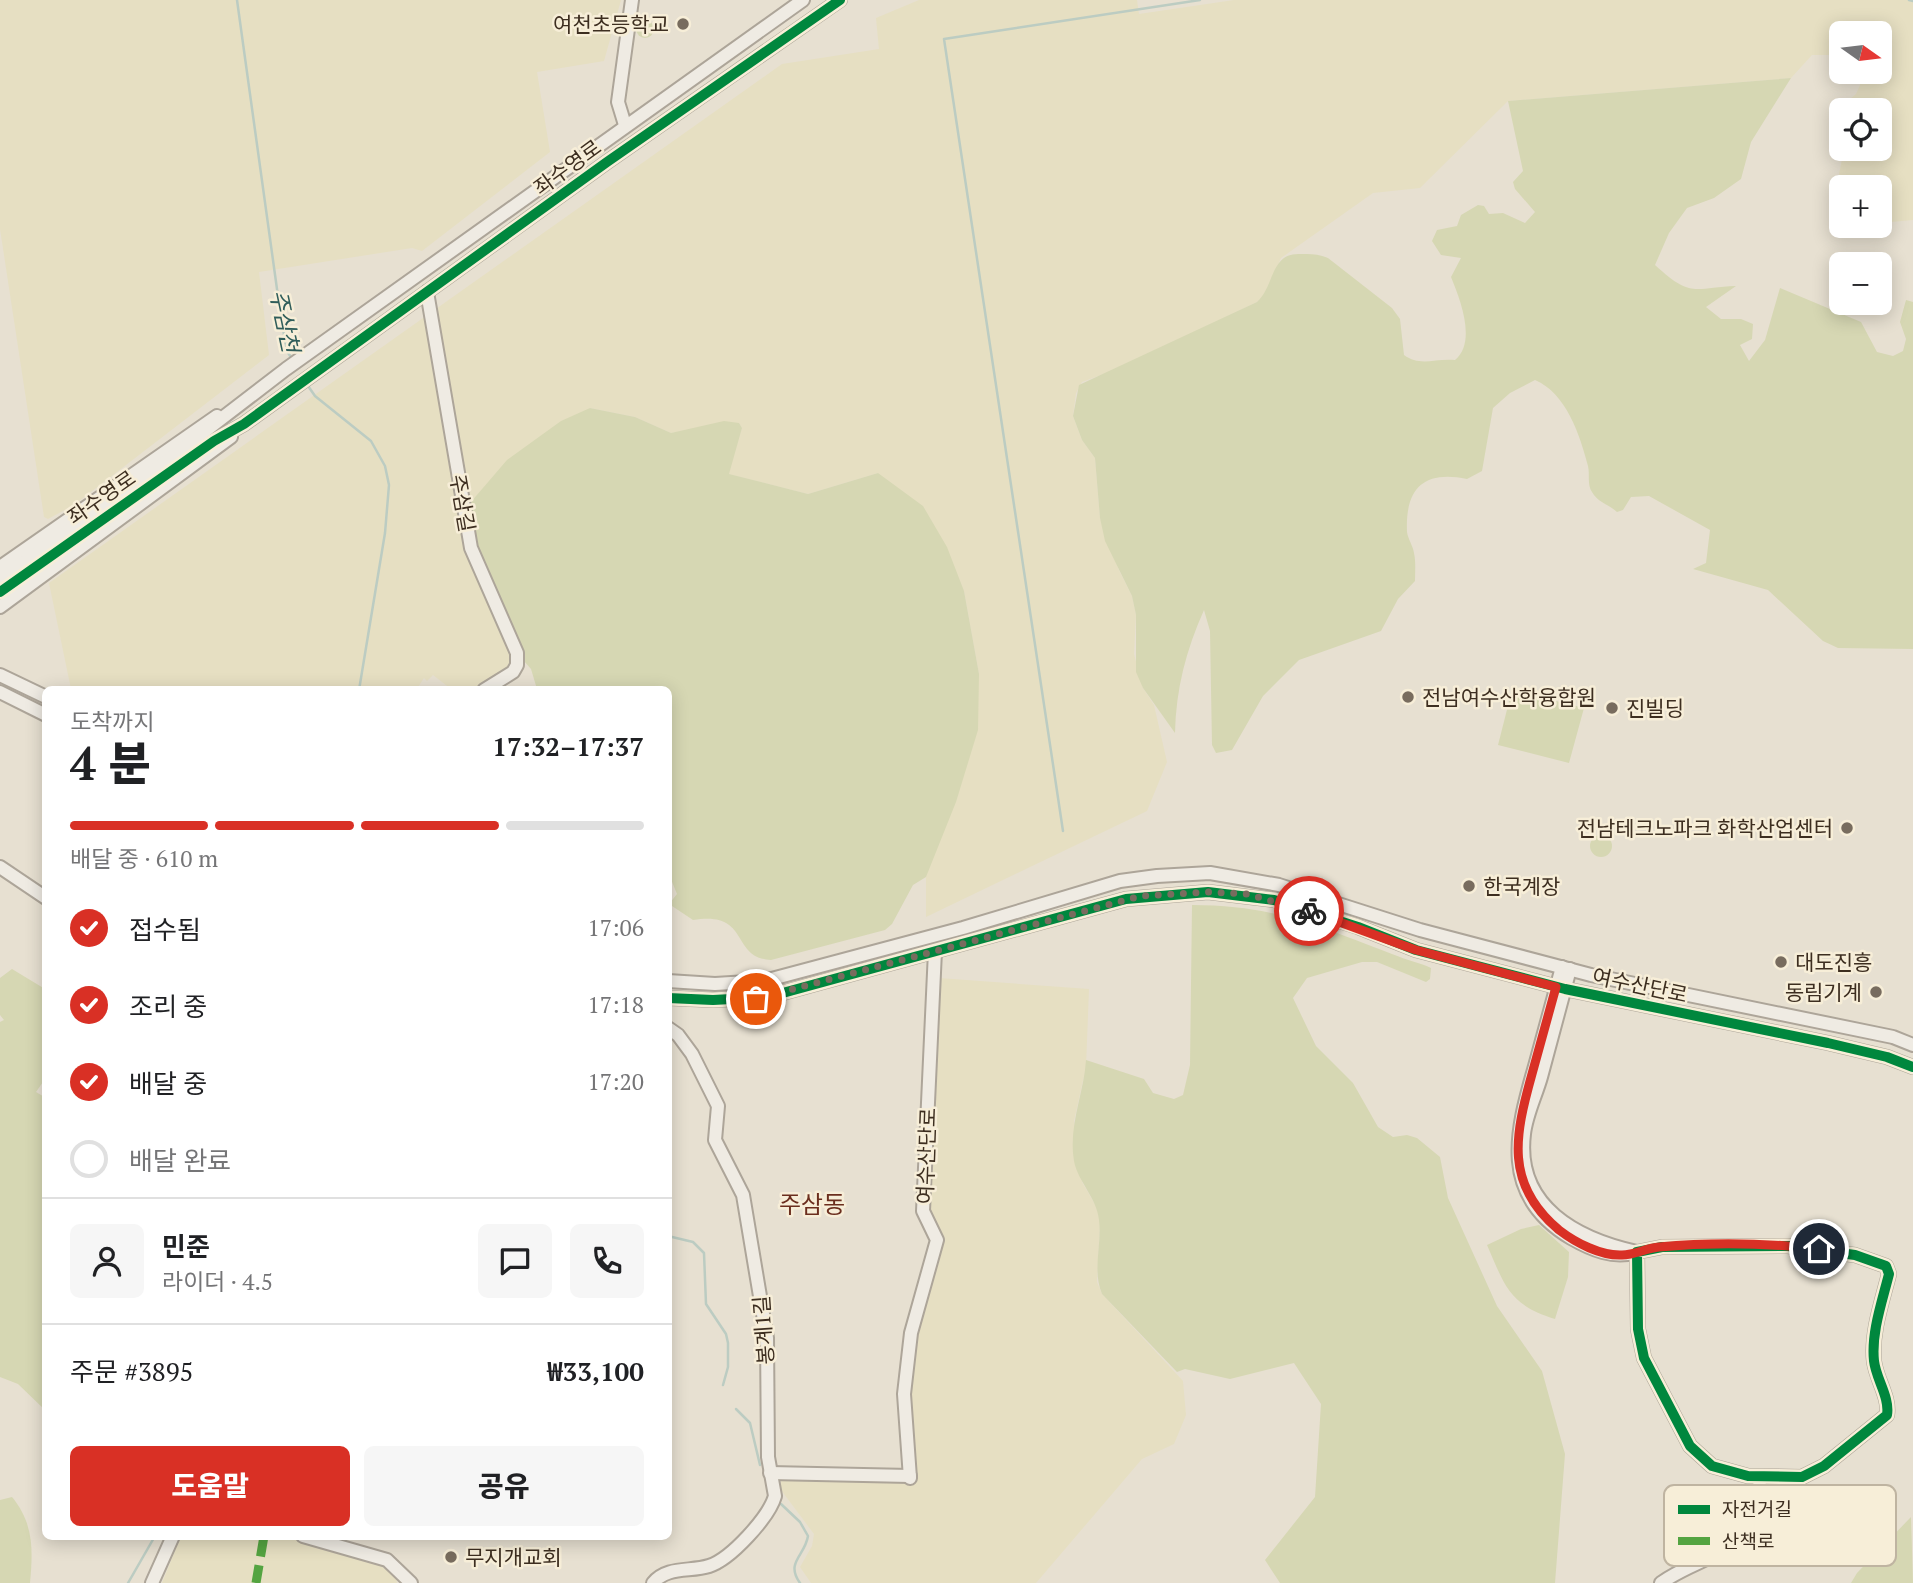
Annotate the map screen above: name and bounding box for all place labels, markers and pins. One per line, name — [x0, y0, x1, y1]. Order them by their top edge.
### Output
place label: 여천초등학교 — [553, 10, 669, 38]
marker: 여천초등학교 — [675, 16, 691, 32]
place label: 전남여수산학융합원 — [1422, 683, 1596, 711]
marker: 전남여수산학융합원 — [1400, 689, 1416, 705]
place label: 진빌딩 — [1626, 694, 1684, 722]
marker: 진빌딩 — [1604, 700, 1620, 716]
place label: 전남테크노파크 화학산업센터 — [1577, 814, 1833, 842]
marker: 전남테크노파크 화학산업센터 — [1839, 820, 1855, 836]
place label: 한국계장 — [1483, 872, 1560, 900]
marker: 한국계장 — [1461, 878, 1477, 894]
place label: 대도진흥 — [1795, 948, 1872, 976]
marker: 대도진흥 — [1773, 954, 1789, 970]
pin — [726, 969, 786, 1029]
place label: 동림기계 — [1785, 978, 1862, 1006]
marker: 동림기계 — [1868, 984, 1884, 1000]
pin — [1789, 1219, 1849, 1279]
place label: 무지개교회 — [465, 1543, 562, 1571]
marker: 무지개교회 — [443, 1549, 459, 1565]

